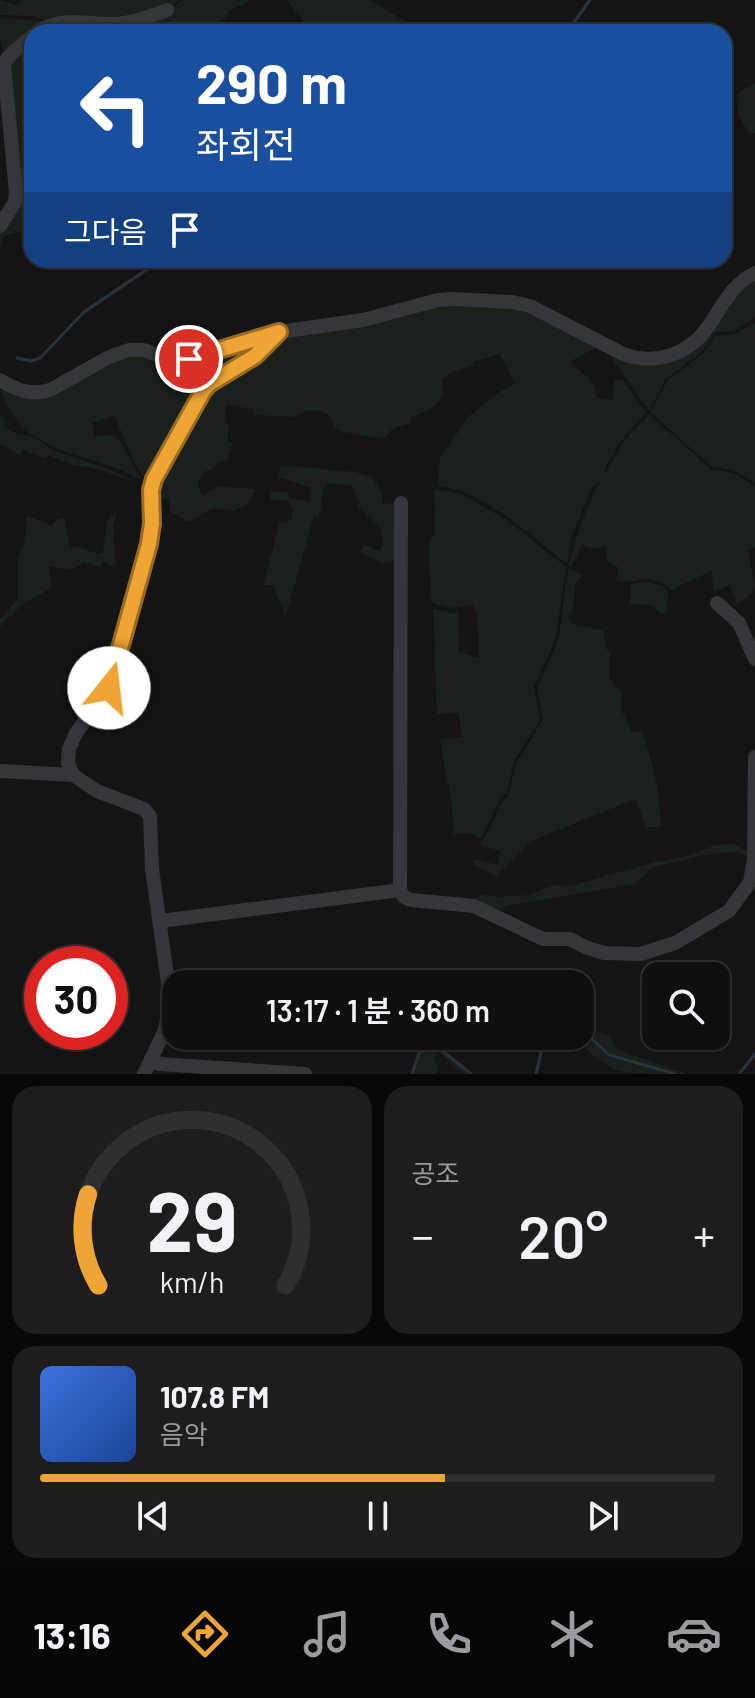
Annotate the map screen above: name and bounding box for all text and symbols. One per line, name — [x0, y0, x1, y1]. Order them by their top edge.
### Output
text: 290 m — [196, 48, 347, 115]
icon: left — [64, 56, 168, 160]
text: 좌회전 — [196, 122, 295, 165]
icon: arrive — [163, 208, 207, 252]
text: 그다음 — [64, 213, 147, 249]
pin — [155, 325, 223, 393]
icon: arrive — [167, 337, 211, 381]
position arrow — [67, 646, 151, 730]
speed limit sign: 30 — [24, 946, 128, 1050]
map controls — [642, 962, 730, 1050]
button: search — [642, 962, 730, 1050]
text: 13:17 · 1 분 · 360 m — [266, 992, 490, 1028]
text: 공조 — [412, 1157, 459, 1188]
text: 29 — [146, 1169, 237, 1269]
text: 20° — [518, 1199, 608, 1271]
text: − — [412, 1208, 434, 1261]
text: + — [693, 1208, 715, 1261]
text: km/h — [159, 1264, 224, 1299]
text: 107.8 FM — [160, 1378, 269, 1414]
text: 음악 — [160, 1418, 208, 1449]
icon: previous — [131, 1494, 175, 1538]
icon: pause — [356, 1494, 400, 1538]
icon: next — [581, 1494, 625, 1538]
icon: directions — [177, 1606, 233, 1662]
icon: music — [299, 1606, 355, 1662]
icon: phone — [421, 1606, 477, 1662]
icon: climate — [544, 1606, 600, 1662]
icon: car — [666, 1606, 722, 1662]
text: 13:16 — [33, 1613, 111, 1656]

